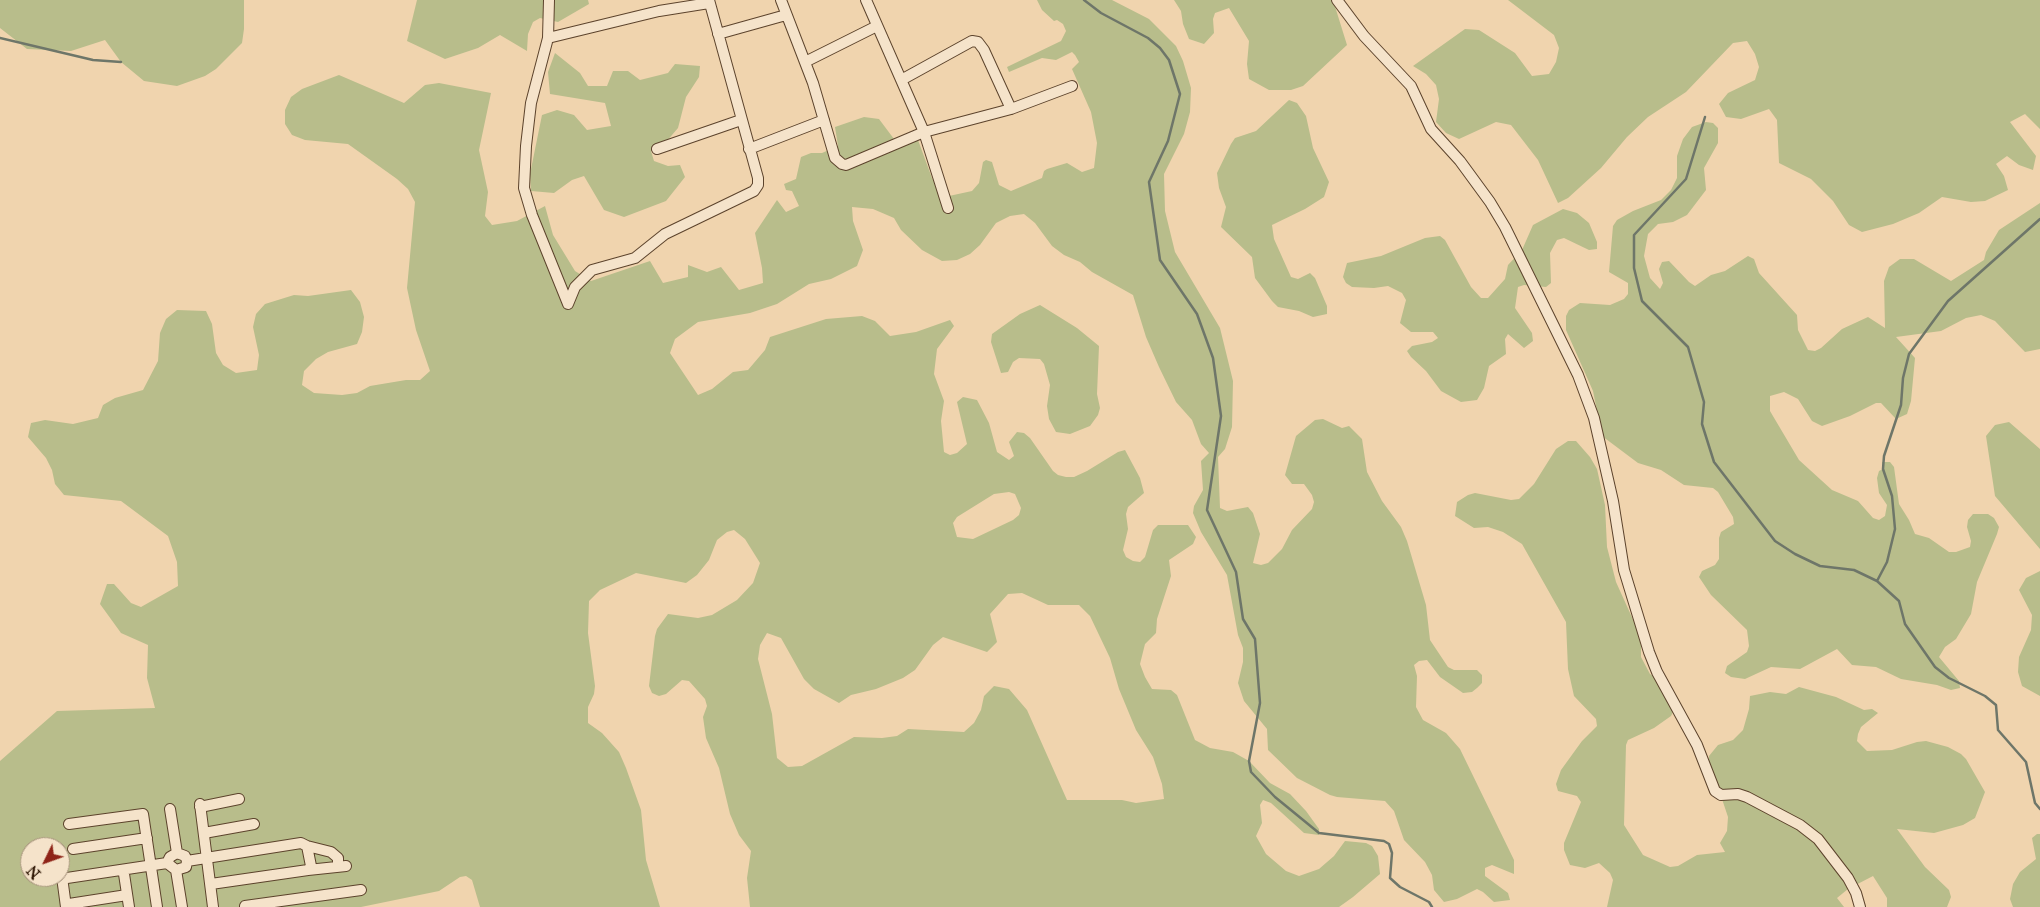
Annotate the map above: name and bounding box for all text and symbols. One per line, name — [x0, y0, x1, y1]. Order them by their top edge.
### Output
north arrow — [20, 837, 70, 887]
text: N — [24, 862, 45, 882]

